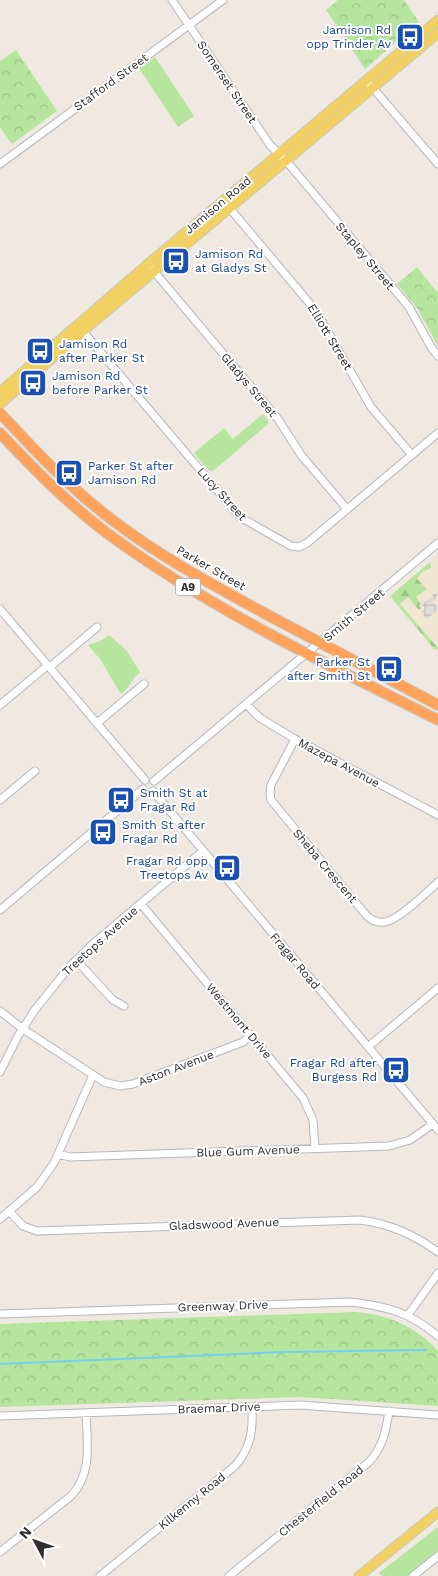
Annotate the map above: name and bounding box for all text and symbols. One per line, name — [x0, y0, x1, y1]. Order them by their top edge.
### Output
bus stop icon: Jamison Rd opp Trinder Av — [395, 22, 425, 52]
place label: Jamison Rd opp Trinder Av — [307, 23, 392, 51]
street label: Somerset Street — [194, 38, 260, 126]
street label: Stafford Street — [71, 50, 151, 114]
street label: Jamison Road — [182, 173, 254, 237]
street label: Stapley Street — [333, 220, 397, 292]
bus stop icon: Jamison Rd at Gladys St — [161, 246, 191, 276]
place label: Jamison Rd at Gladys St — [195, 247, 267, 275]
street label: Elliott Street — [305, 301, 355, 373]
bus stop icon: Jamison Rd after Parker St — [25, 336, 55, 366]
place label: Jamison Rd after Parker St — [59, 337, 144, 365]
street label: Gladys Street — [218, 350, 280, 420]
bus stop icon: Jamison Rd before Parker St — [18, 368, 48, 398]
place label: Jamison Rd before Parker St — [52, 369, 148, 397]
bus stop icon: Parker St after Jamison Rd — [54, 458, 84, 488]
place label: Parker St after Jamison Rd — [88, 459, 174, 487]
street label: Lucy Street — [194, 464, 250, 524]
street label: Parker Street — [174, 543, 248, 593]
road number: A9 — [176, 578, 200, 596]
street label: Smith Street — [321, 586, 387, 644]
bus stop icon: Parker St after Smith St — [374, 654, 404, 684]
place label: Parker St after Smith St — [287, 655, 370, 683]
street label: Mazepa Avenue — [296, 736, 382, 790]
bus stop icon: Smith St at Fragar Rd — [106, 785, 136, 815]
place label: Smith St at Fragar Rd — [140, 786, 207, 814]
bus stop icon: Smith St after Fragar Rd — [88, 817, 118, 847]
place label: Smith St after Fragar Rd — [122, 818, 205, 846]
street label: Sheba Crescent — [290, 826, 360, 906]
bus stop icon: Fragar Rd opp Treetops Av — [212, 853, 242, 883]
place label: Fragar Rd opp Treetops Av — [126, 854, 209, 882]
street label: Treetops Avenue — [59, 903, 141, 979]
street label: Fragar Road — [267, 930, 323, 992]
street label: Westmont Drive — [203, 980, 275, 1062]
street label: Aston Avenue — [136, 1047, 216, 1089]
bus stop icon: Fragar Rd after Burgess Rd — [381, 1055, 411, 1085]
place label: Fragar Rd after Burgess Rd — [290, 1056, 377, 1084]
street label: Blue Gum Avenue — [196, 1142, 300, 1160]
street label: Gladswood Avenue — [169, 1215, 280, 1233]
street label: Greenway Drive — [177, 1297, 269, 1315]
street label: Braemar Drive — [177, 1400, 261, 1416]
street label: Chesterfield Road — [276, 1462, 366, 1540]
street label: Kilkenny Road — [156, 1470, 228, 1532]
north arrow — [10, 1516, 60, 1566]
text: N — [16, 1523, 35, 1542]

